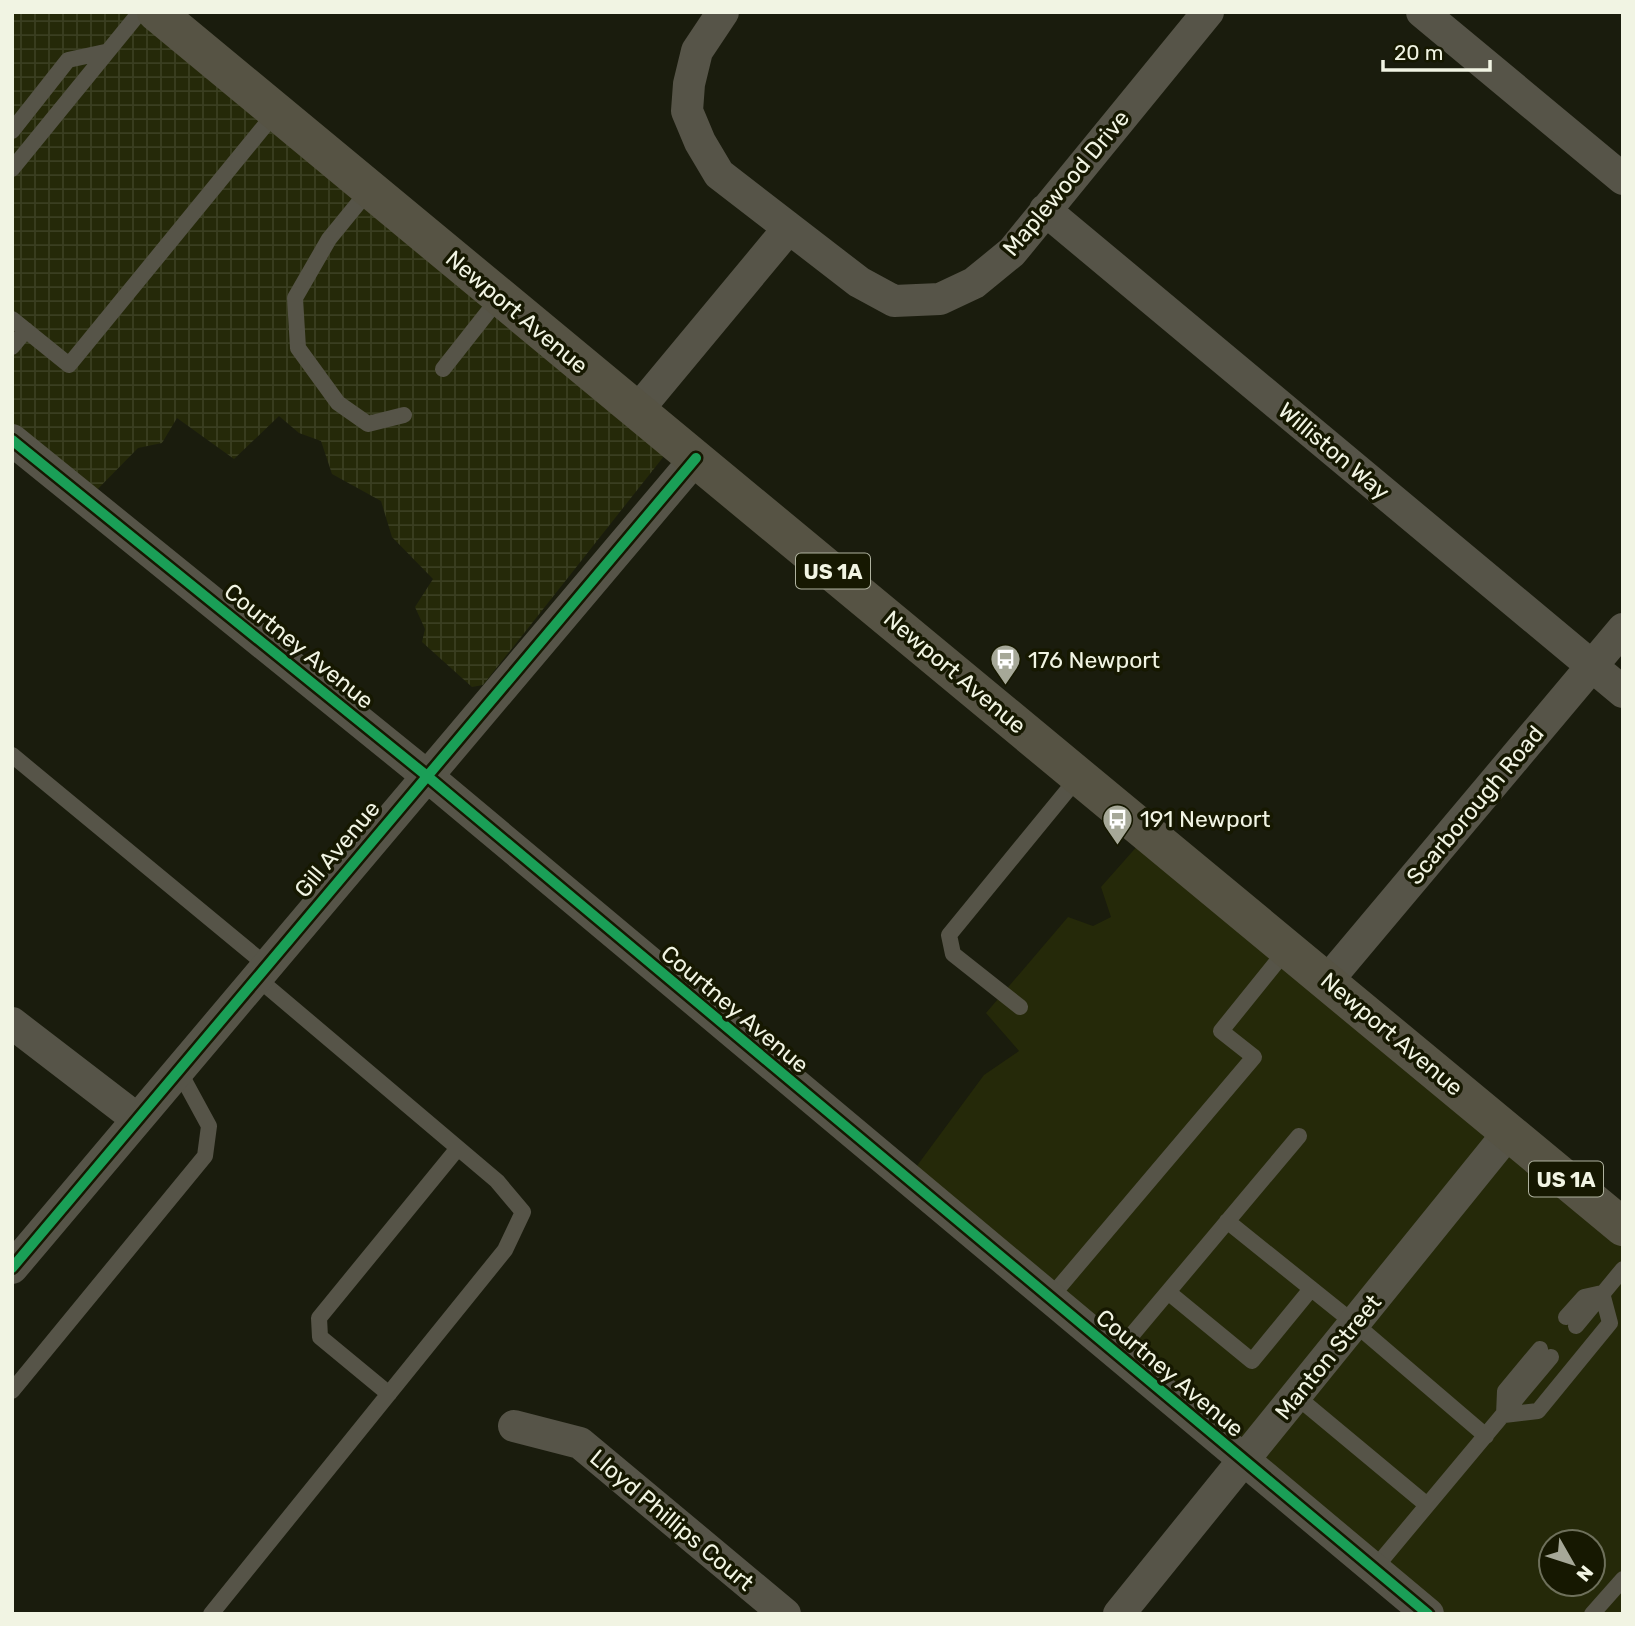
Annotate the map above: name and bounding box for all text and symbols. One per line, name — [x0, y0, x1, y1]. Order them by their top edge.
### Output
scale bar — [1383, 28, 1490, 72]
text: 20 m — [1394, 40, 1443, 65]
street label: Maplewood Drive — [997, 104, 1135, 262]
street label: Newport Avenue — [440, 244, 594, 380]
street label: Williston Way — [1273, 396, 1396, 506]
road number: US 1A — [796, 554, 870, 588]
street label: Courtney Avenue — [219, 577, 379, 715]
street label: Newport Avenue — [878, 604, 1032, 740]
bus stop icon: 176 Newport — [988, 643, 1022, 687]
place label: 176 Newport — [1028, 646, 1160, 674]
street label: Scarborough Road — [1400, 720, 1550, 890]
street label: Gill Avenue — [288, 795, 386, 903]
bus stop icon: 191 Newport — [1100, 802, 1134, 846]
place label: 191 Newport — [1140, 805, 1271, 833]
street label: Courtney Avenue — [655, 939, 815, 1079]
street label: Newport Avenue — [1315, 966, 1469, 1102]
road number: US 1A — [1529, 1162, 1603, 1196]
street label: Manton Street — [1269, 1289, 1387, 1425]
street label: Courtney Avenue — [1090, 1303, 1250, 1443]
street label: Lloyd Phillips Court — [584, 1443, 760, 1597]
north arrow — [1537, 1528, 1607, 1598]
text: N — [1572, 1561, 1598, 1586]

